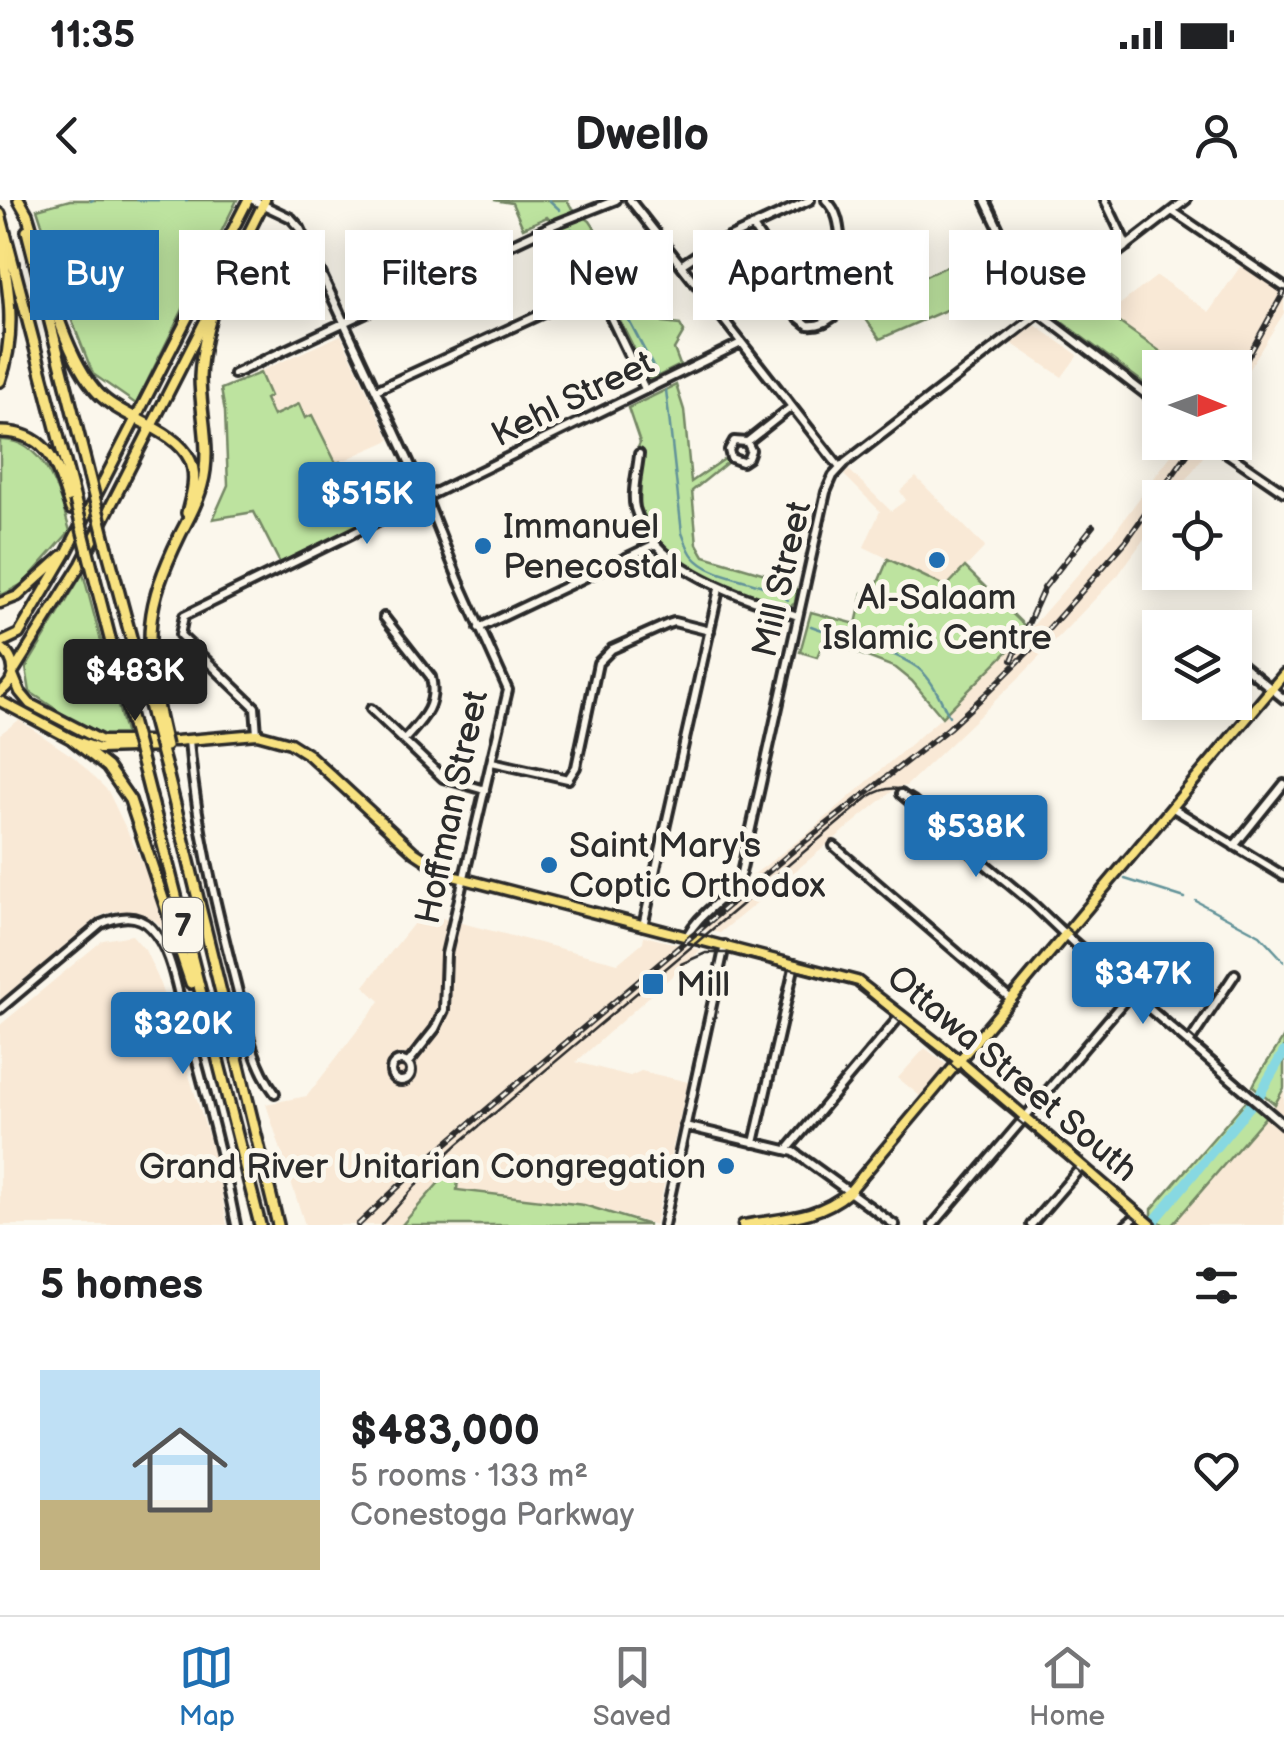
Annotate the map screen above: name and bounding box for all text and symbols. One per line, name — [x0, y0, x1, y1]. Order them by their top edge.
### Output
text: 11:35 — [50, 13, 135, 58]
icon: back — [40, 108, 95, 163]
text: Dwello — [575, 108, 709, 163]
icon: person — [1189, 108, 1244, 163]
chip: Buy — [30, 230, 159, 320]
chip: Rent — [179, 230, 325, 320]
chip: Filters — [345, 230, 513, 320]
chip: New — [533, 230, 673, 320]
chip: Apartment — [693, 230, 929, 320]
chip: House — [949, 230, 1121, 320]
street label: Kehl Street — [485, 342, 661, 457]
north arrow — [1142, 350, 1252, 460]
map controls — [1142, 350, 1252, 720]
pin: $515K — [297, 462, 437, 547]
text: $515K — [320, 475, 414, 514]
button: locate — [1142, 480, 1252, 590]
street label: Mill Street — [744, 497, 821, 662]
place label: Immanuel Penecostal — [503, 506, 678, 589]
marker: Immanuel Penecostal — [472, 535, 494, 557]
marker: Al-Salaam Islamic Centre — [926, 549, 948, 571]
place label: Al-Salaam Islamic Centre — [822, 577, 1052, 660]
button: layers — [1142, 610, 1252, 720]
pin: $483K — [65, 639, 205, 724]
text: $483K — [85, 652, 185, 691]
street label: Hoffman Street — [407, 686, 498, 928]
pin: $538K — [906, 795, 1046, 880]
text: $538K — [926, 808, 1026, 847]
place label: Saint Mary's Coptic Orthodox — [569, 825, 826, 908]
marker: Saint Mary's Coptic Orthodox — [538, 854, 560, 876]
road number: 7 — [163, 898, 203, 952]
pin: $347K — [1073, 942, 1213, 1027]
text: $347K — [1094, 955, 1192, 994]
street label: Ottawa Street South — [878, 957, 1146, 1192]
place label: Mill — [676, 964, 730, 1007]
marker: Mill — [640, 971, 666, 997]
pin: $320K — [113, 992, 253, 1077]
text: $320K — [133, 1005, 233, 1044]
place label: Grand River Unitarian Congregation — [139, 1146, 706, 1189]
marker: Grand River Unitarian Congregation — [715, 1155, 737, 1177]
icon: filters — [1189, 1258, 1244, 1313]
text: 5 homes — [40, 1260, 203, 1311]
text: $483,000 — [350, 1406, 540, 1457]
icon: home — [120, 1410, 240, 1530]
icon: heart — [1189, 1443, 1244, 1498]
text: 5 rooms · 133 m² — [350, 1457, 588, 1496]
text: Conestoga Parkway — [350, 1496, 634, 1535]
tab: Map — [179, 1640, 235, 1733]
tab: Saved — [593, 1640, 671, 1733]
tab: Home — [1029, 1640, 1105, 1733]

